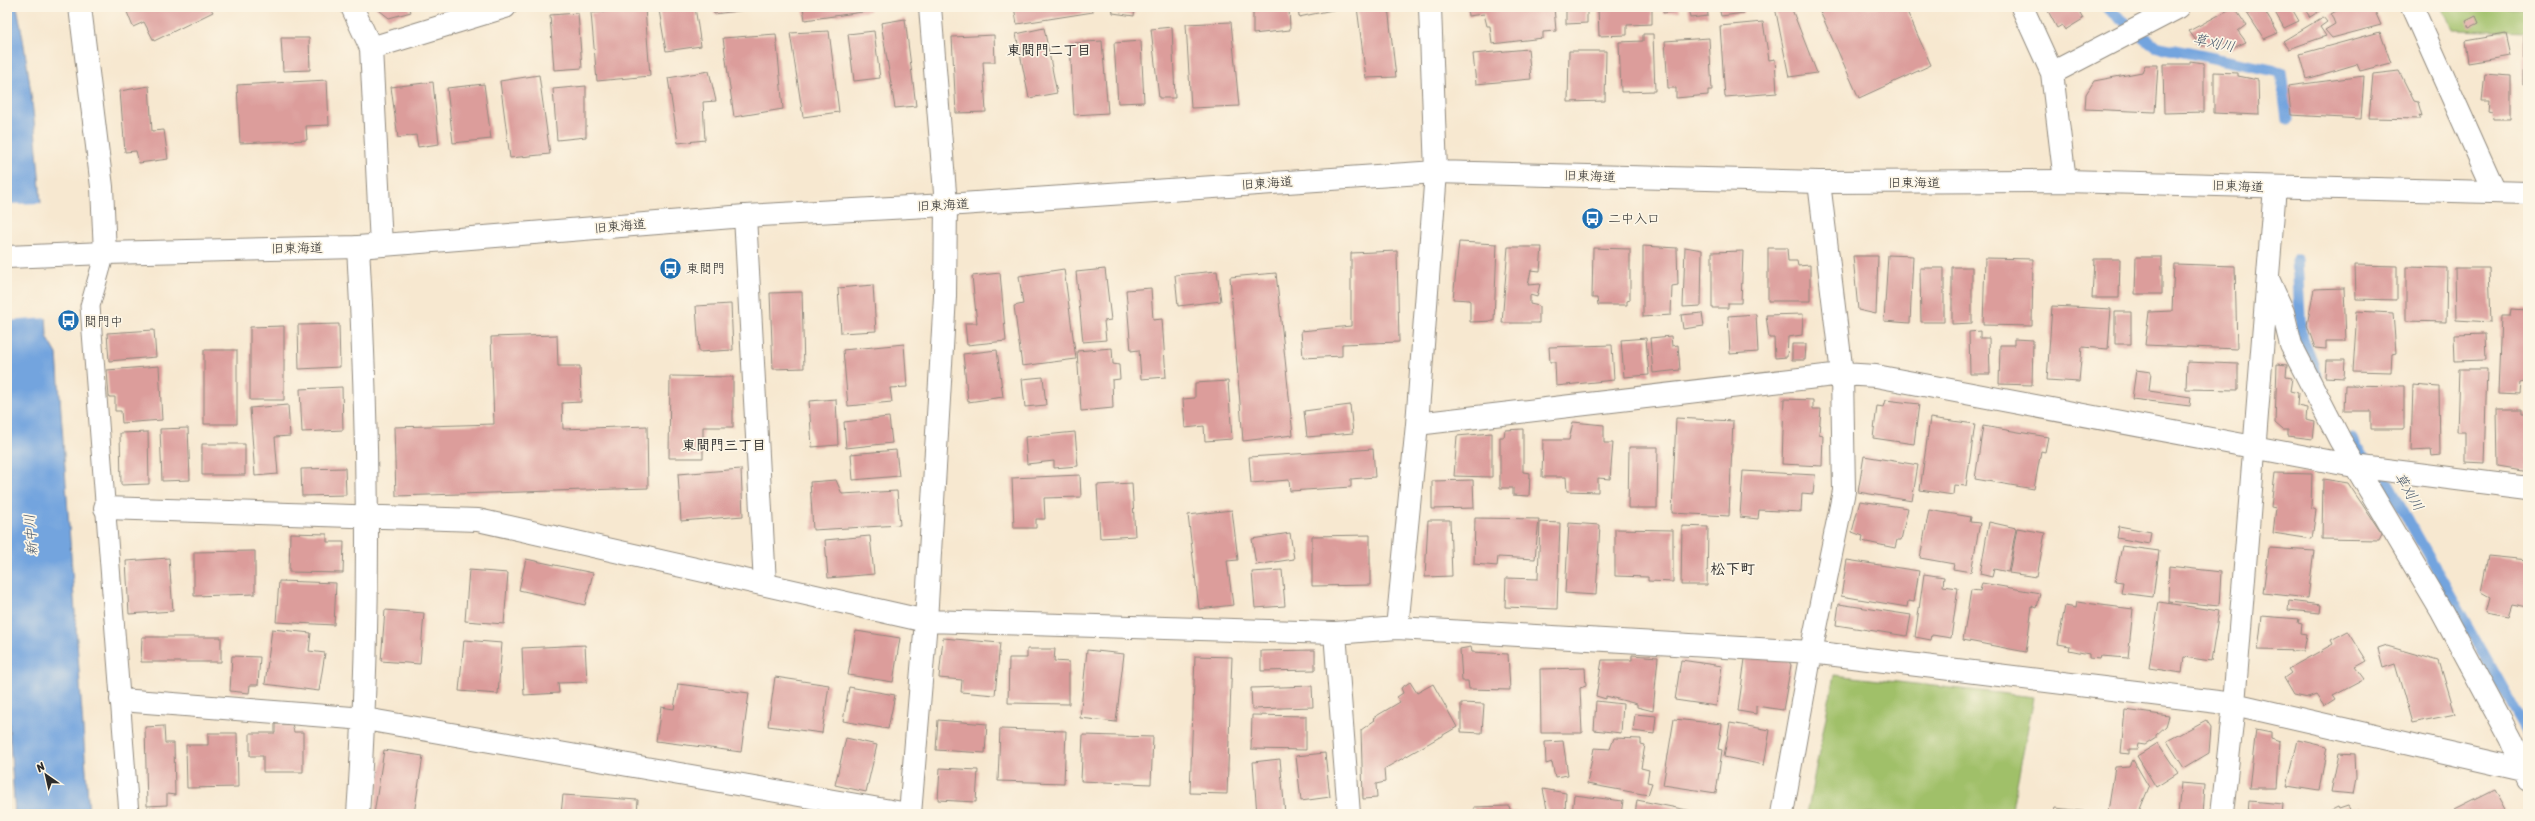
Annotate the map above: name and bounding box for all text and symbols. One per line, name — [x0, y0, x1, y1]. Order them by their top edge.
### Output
water label: 草刈川 — [2191, 26, 2237, 60]
district label: 東間門二丁目 — [1007, 38, 1091, 63]
street label: 旧東海道 — [1564, 164, 1616, 188]
street label: 旧東海道 — [1240, 170, 1294, 196]
street label: 旧東海道 — [1888, 171, 1940, 194]
street label: 旧東海道 — [2212, 174, 2264, 198]
street label: 旧東海道 — [916, 192, 970, 218]
bus stop icon: 二中入口 — [1580, 205, 1606, 231]
place label: 二中入口 — [1608, 207, 1660, 230]
street label: 旧東海道 — [593, 212, 647, 240]
street label: 旧東海道 — [271, 236, 323, 260]
bus stop icon: 東間門 — [657, 255, 683, 281]
place label: 東間門 — [686, 257, 725, 280]
bus stop icon: 間門中 — [56, 308, 82, 334]
place label: 間門中 — [84, 310, 123, 333]
district label: 東間門三丁目 — [682, 433, 766, 458]
water label: 草刈川 — [2387, 468, 2431, 516]
water label: 新中川 — [17, 513, 45, 557]
district label: 松下町 — [1710, 556, 1756, 582]
north arrow — [26, 755, 66, 795]
text: N — [31, 757, 49, 778]

